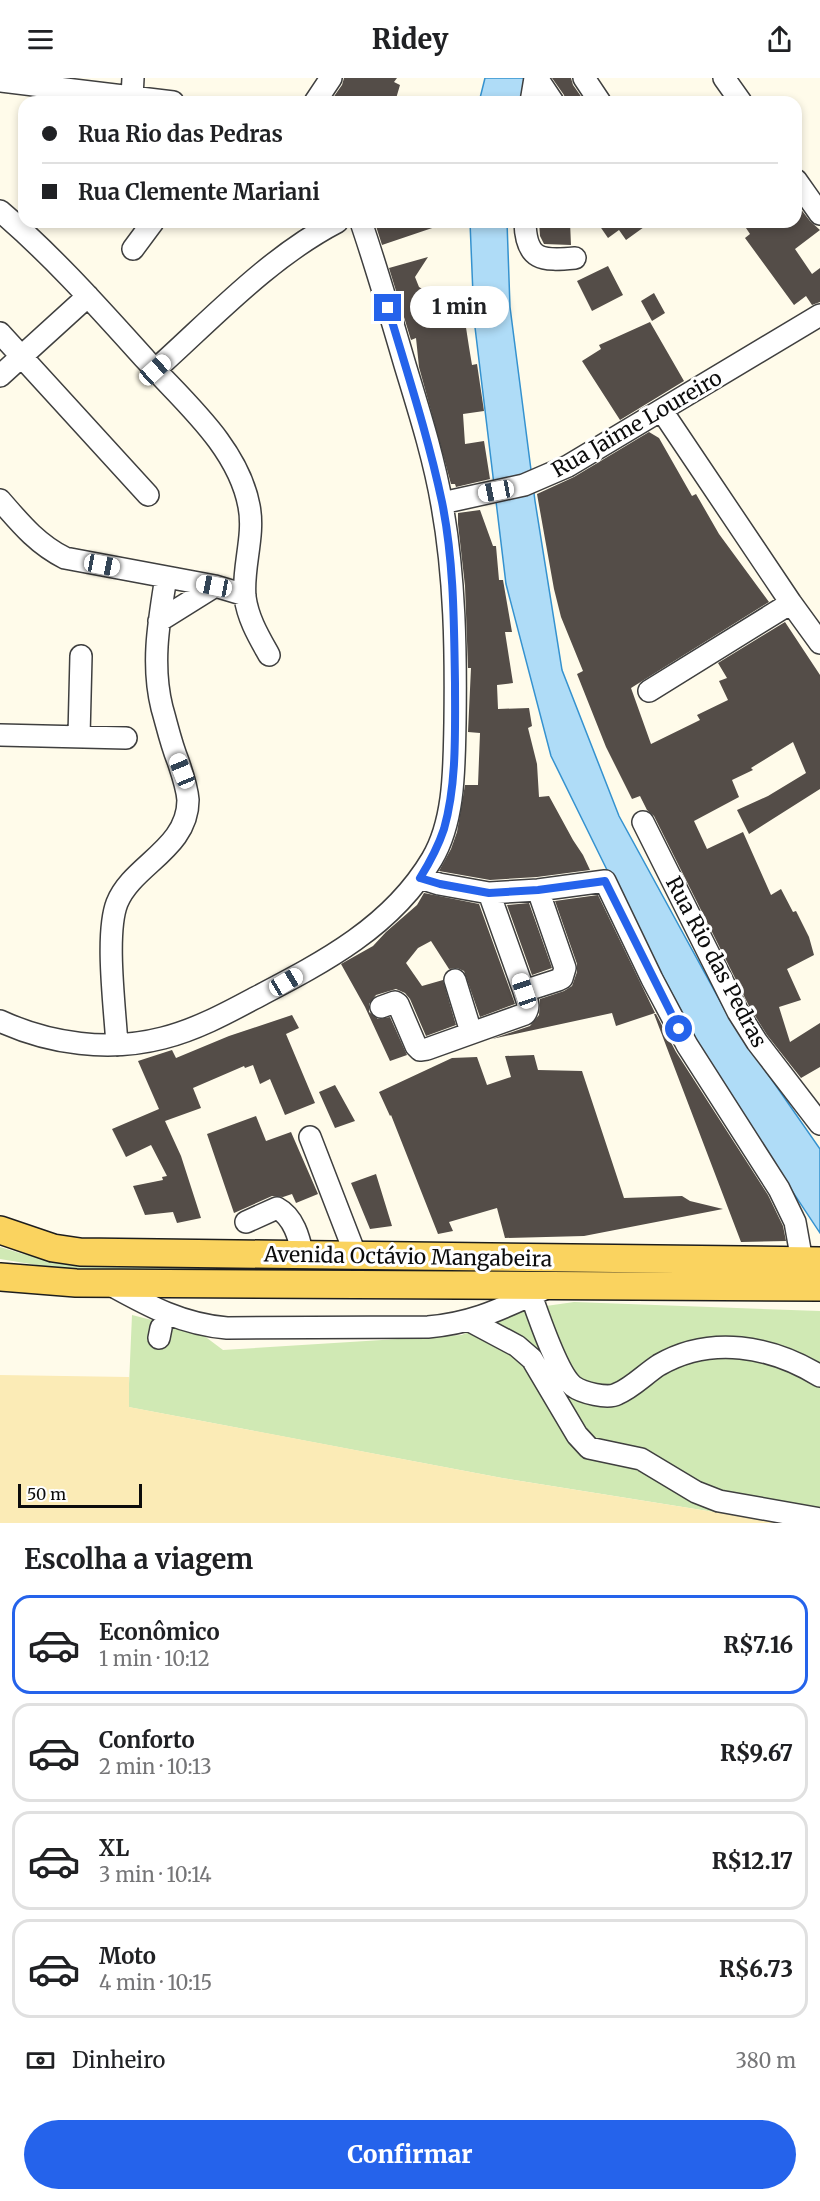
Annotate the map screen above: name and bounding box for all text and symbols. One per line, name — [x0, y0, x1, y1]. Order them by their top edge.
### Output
text: Ridey — [372, 22, 448, 56]
icon: menu — [24, 23, 57, 56]
icon: share — [763, 23, 796, 56]
text: Rua Rio das Pedras — [78, 120, 283, 148]
text: Rua Clemente Mariani — [78, 178, 320, 206]
callout: 1 min — [409, 287, 508, 329]
route end — [374, 294, 401, 321]
text: 1 min — [432, 294, 487, 319]
car — [136, 351, 174, 389]
street label: Rua Jaime Loureiro — [547, 364, 727, 483]
car — [477, 479, 515, 503]
car — [83, 553, 121, 577]
car — [195, 574, 233, 598]
car — [167, 751, 197, 791]
street label: Rua Rio das Pedras — [660, 872, 773, 1052]
car — [266, 965, 306, 999]
car — [510, 971, 538, 1011]
route start — [665, 1015, 692, 1042]
street label: Avenida Octávio Mangabeira — [263, 1240, 552, 1273]
scale bar — [18, 1481, 142, 1508]
text: 50 m — [27, 1484, 66, 1504]
text: Escolha a viagem — [24, 1542, 253, 1576]
icon: car — [27, 1618, 81, 1672]
text: Econômico — [99, 1618, 220, 1646]
text: R$7.16 — [723, 1631, 793, 1659]
text: 1 min · 10:12 — [99, 1646, 210, 1671]
icon: car — [27, 1726, 81, 1780]
text: Conforto — [99, 1726, 195, 1754]
text: R$9.67 — [720, 1739, 793, 1767]
text: 2 min · 10:13 — [99, 1754, 212, 1779]
icon: car — [27, 1834, 81, 1888]
text: XL — [99, 1834, 129, 1862]
text: R$12.17 — [712, 1847, 793, 1875]
text: 3 min · 10:14 — [99, 1862, 212, 1887]
icon: car — [27, 1942, 81, 1996]
text: Moto — [99, 1942, 156, 1970]
text: R$6.73 — [719, 1955, 793, 1983]
text: 4 min · 10:15 — [99, 1970, 212, 1995]
icon: cash — [24, 2044, 57, 2077]
text: Dinheiro — [72, 2046, 165, 2074]
text: 380 m — [735, 2048, 796, 2073]
button: Confirmar — [24, 2120, 796, 2189]

